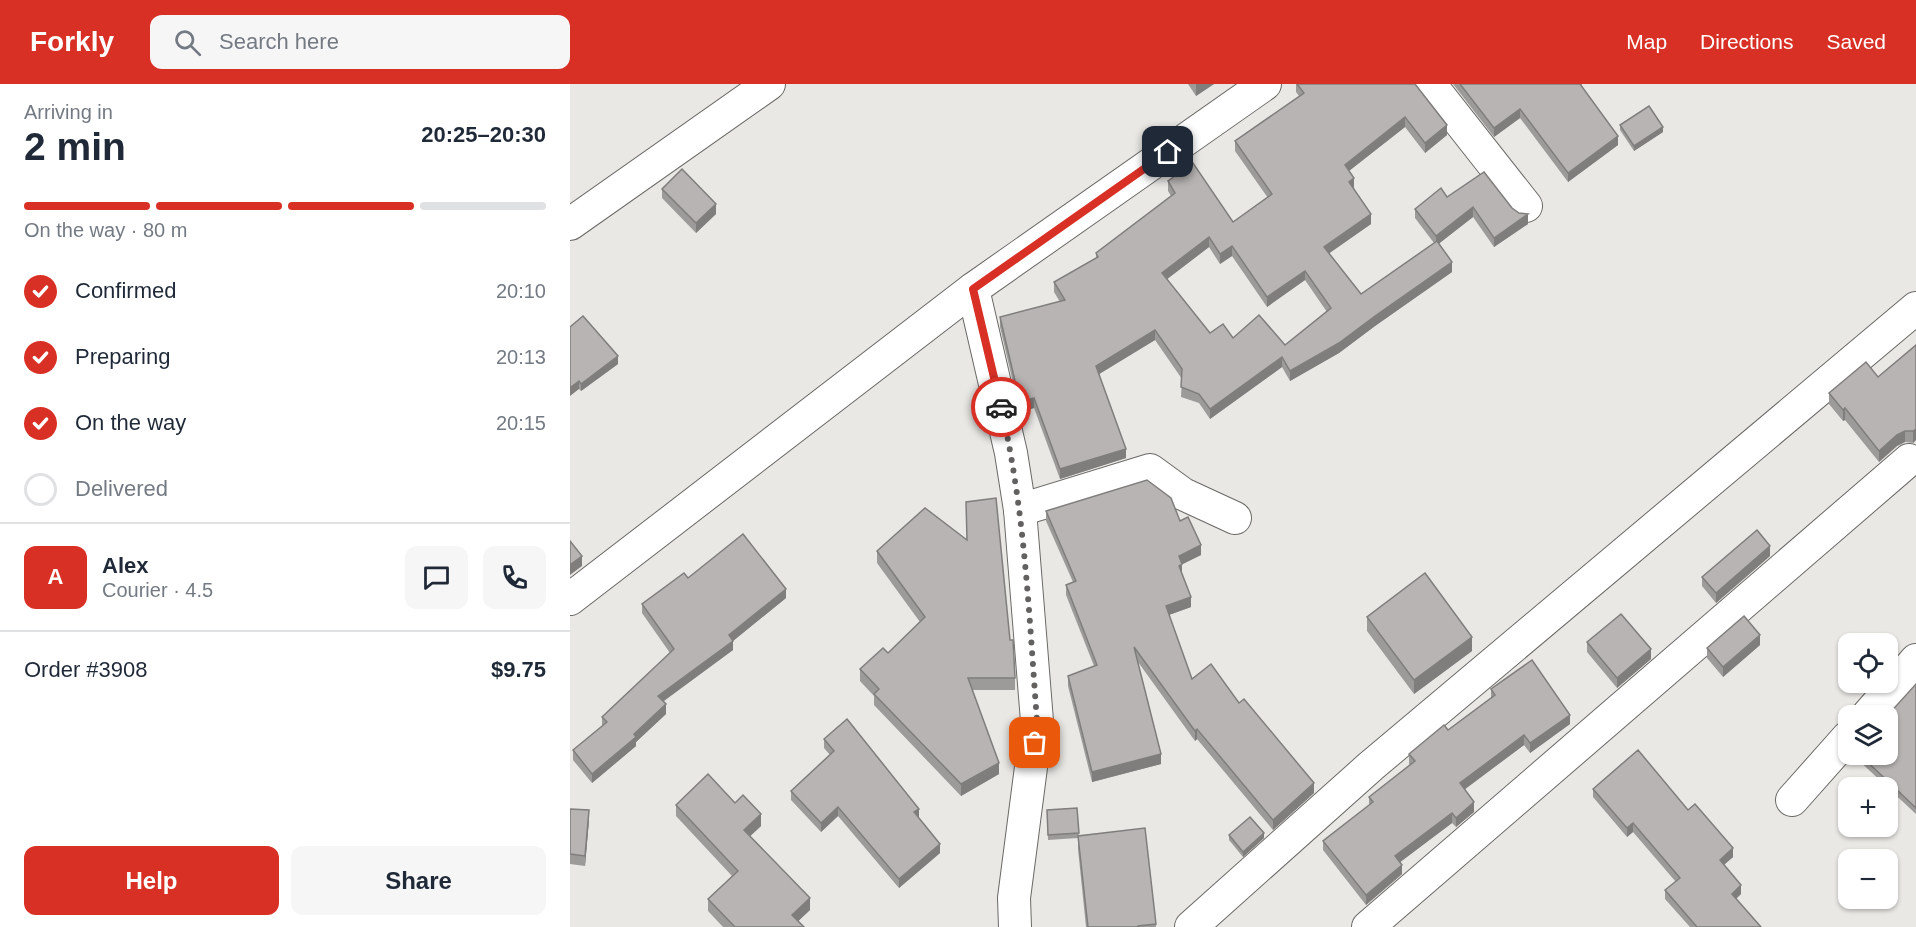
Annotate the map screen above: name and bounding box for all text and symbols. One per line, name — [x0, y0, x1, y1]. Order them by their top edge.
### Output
search box — [150, 15, 570, 69]
text: Forkly — [30, 26, 114, 57]
icon: search — [171, 26, 204, 59]
text: Search here — [219, 29, 339, 54]
text: Map — [1626, 30, 1667, 53]
text: Directions — [1700, 30, 1793, 53]
text: Saved — [1826, 30, 1886, 53]
text: Arriving in — [24, 101, 113, 123]
text: 20:25–20:30 — [421, 122, 546, 147]
text: 2 min — [24, 125, 126, 168]
pin — [1142, 126, 1193, 177]
icon: home — [1151, 135, 1184, 168]
text: On the way · 80 m — [24, 219, 187, 241]
icon: check — [24, 275, 57, 308]
text: Confirmed — [75, 278, 176, 303]
text: 20:10 — [496, 280, 546, 302]
icon: check — [24, 341, 57, 374]
text: Preparing — [75, 344, 170, 369]
text: 20:13 — [496, 346, 546, 368]
courier — [971, 377, 1031, 437]
icon: car — [985, 391, 1018, 424]
icon: check — [24, 407, 57, 440]
text: On the way — [75, 410, 186, 435]
text: 20:15 — [496, 412, 546, 434]
text: Delivered — [75, 476, 168, 501]
button: chat — [405, 546, 468, 609]
button: phone — [483, 546, 546, 609]
text: Alex — [102, 553, 148, 578]
text: A — [48, 564, 63, 589]
text: Courier · 4.5 — [102, 579, 213, 601]
map controls — [1838, 633, 1898, 909]
button: locate — [1838, 633, 1898, 693]
text: Order #3908 — [24, 657, 148, 682]
text: $9.75 — [491, 657, 546, 682]
button: layers — [1838, 705, 1898, 765]
pin — [1009, 717, 1060, 768]
icon: bag — [1018, 726, 1051, 759]
button: + — [1838, 777, 1898, 837]
button: Help — [24, 846, 279, 915]
button: Share — [291, 846, 546, 915]
button: − — [1838, 849, 1898, 909]

